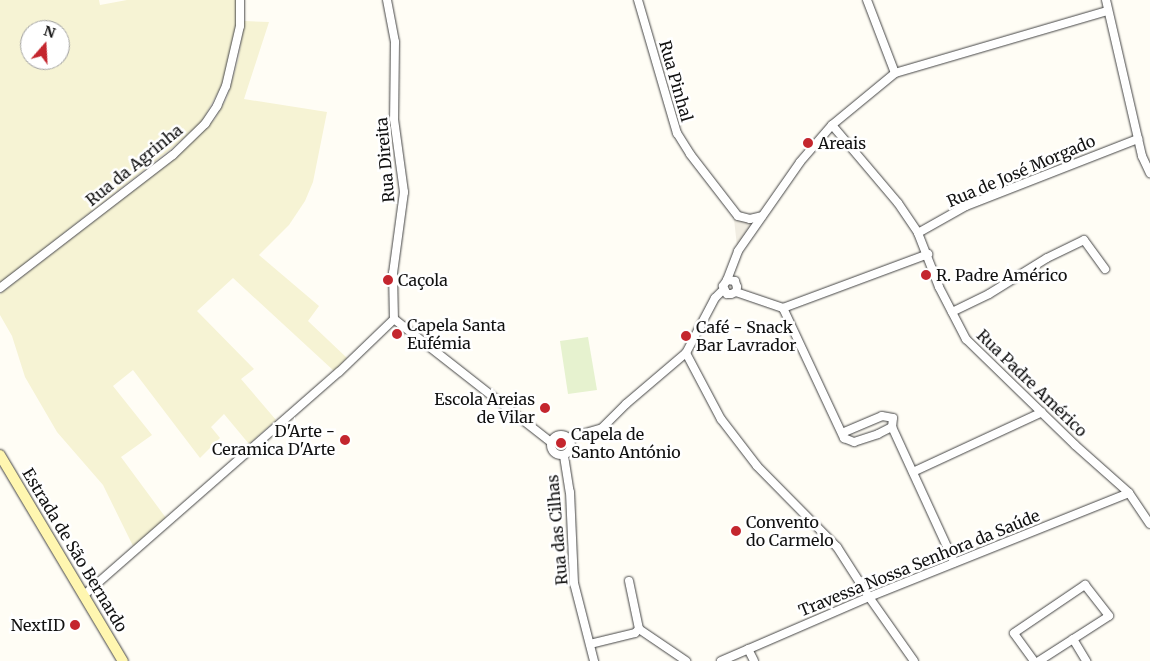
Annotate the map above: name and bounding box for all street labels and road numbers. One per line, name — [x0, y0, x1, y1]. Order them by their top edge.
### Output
street label: Rua Pinhal — [655, 38, 697, 124]
street label: Rua Direita — [372, 117, 398, 203]
street label: Rua da Agrinha — [82, 120, 186, 210]
street label: Rua de José Morgado — [944, 131, 1098, 211]
street label: Rua Padre Américo — [973, 325, 1091, 441]
street label: Estrada de São Bernardo — [18, 465, 132, 635]
street label: Rua das Cilhas — [543, 474, 571, 586]
street label: Travessa Nossa Senhora da Saúde — [796, 506, 1042, 620]

